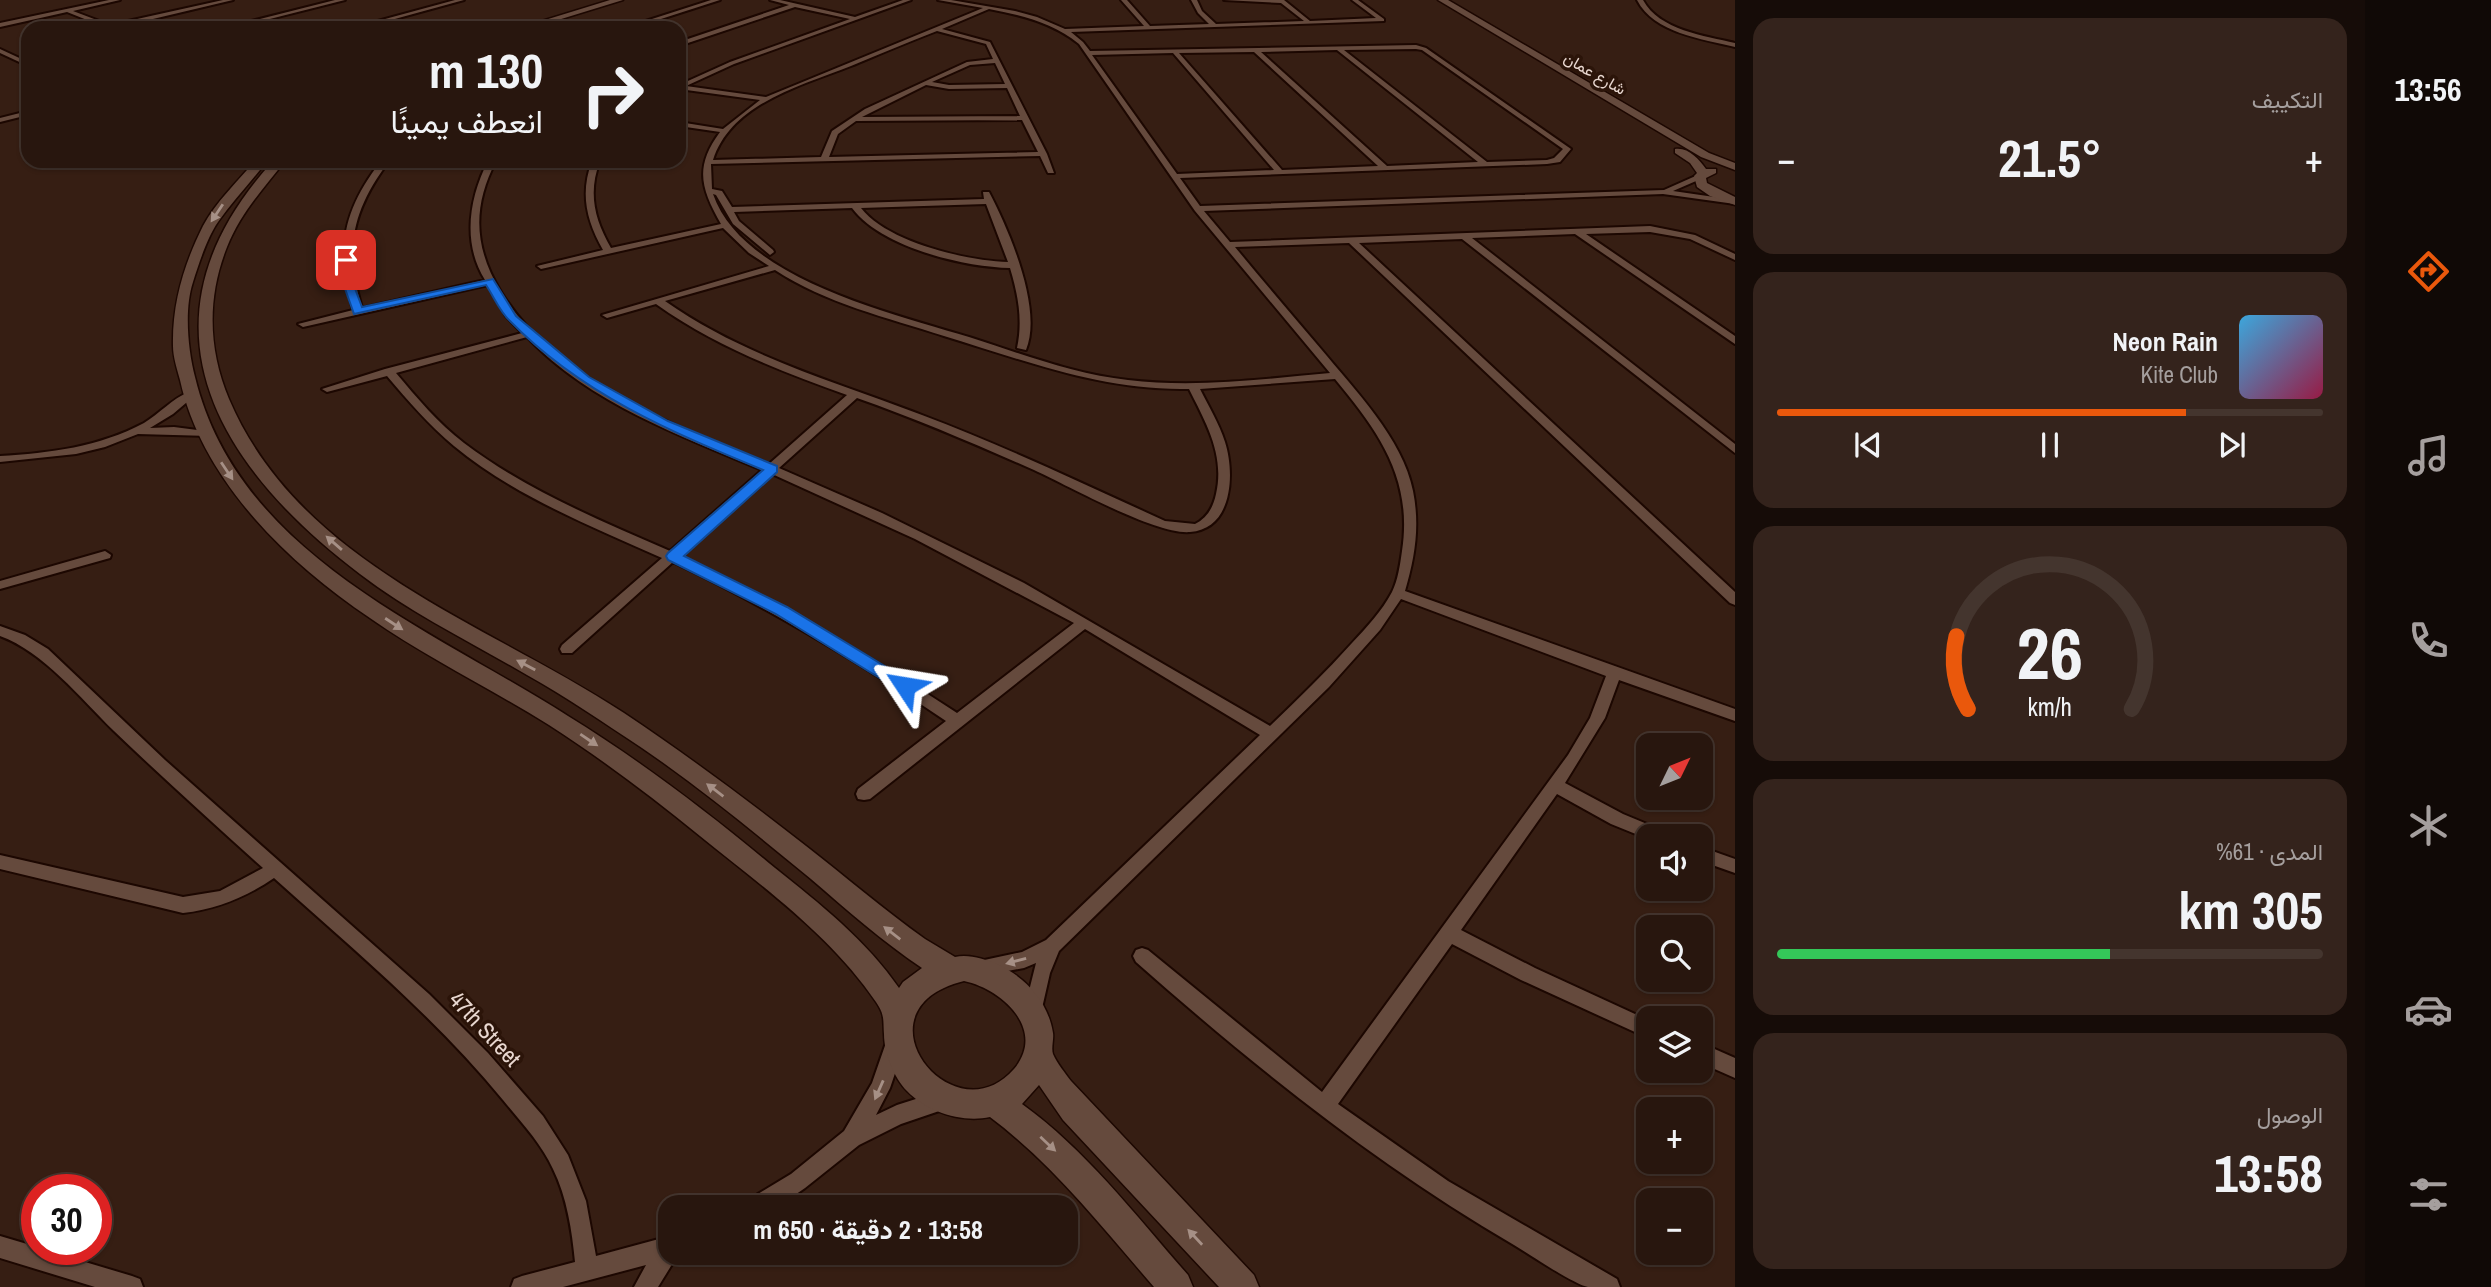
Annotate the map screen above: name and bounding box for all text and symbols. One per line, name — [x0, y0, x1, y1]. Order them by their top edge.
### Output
text: 130 m — [429, 37, 543, 103]
street label: شارع عمان — [1559, 46, 1630, 100]
icon: right — [567, 49, 658, 140]
text: 13:56 — [2394, 68, 2462, 111]
text: التكييف — [2252, 84, 2323, 115]
text: انعطف يمينًا — [390, 100, 543, 143]
text: 21.5° — [1998, 123, 2102, 193]
text: − — [1777, 133, 1795, 184]
text: + — [2305, 133, 2323, 184]
one-way arrow — [210, 204, 224, 222]
pin — [316, 230, 376, 290]
icon: arrive — [327, 241, 365, 279]
icon: directions — [2404, 247, 2453, 296]
text: Neon Rain — [2113, 324, 2218, 359]
text: Kite Club — [2140, 359, 2218, 390]
icon: previous — [1849, 426, 1887, 464]
icon: pause — [2031, 426, 2069, 464]
icon: next — [2213, 426, 2251, 464]
icon: music — [2404, 431, 2453, 480]
one-way arrow — [221, 461, 234, 481]
one-way arrow — [325, 535, 343, 551]
text: 26 — [2017, 605, 2083, 703]
icon: phone — [2404, 616, 2453, 665]
one-way arrow — [385, 617, 403, 631]
position arrow — [868, 649, 942, 723]
one-way arrow — [516, 659, 536, 670]
text: km/h — [2028, 690, 2072, 724]
one-way arrow — [580, 733, 598, 747]
north arrow — [1636, 733, 1713, 810]
map controls — [1636, 733, 1713, 1265]
one-way arrow — [707, 782, 725, 797]
icon: climate — [2404, 801, 2453, 850]
button: sound — [1636, 824, 1713, 901]
text: المدى · 61% — [2216, 836, 2323, 867]
text: 305 km — [2178, 875, 2323, 945]
button: search — [1636, 915, 1713, 992]
one-way arrow — [884, 925, 902, 940]
one-way arrow — [1005, 956, 1027, 967]
street label: 47th Street — [443, 984, 528, 1073]
icon: car — [2404, 985, 2453, 1034]
button: layers — [1636, 1006, 1713, 1083]
one-way arrow — [873, 1079, 884, 1100]
button: + — [1636, 1097, 1713, 1174]
text: الوصول — [2257, 1099, 2323, 1130]
one-way arrow — [1039, 1136, 1057, 1152]
text: 13:58 — [2214, 1138, 2323, 1208]
icon: filters — [2404, 1170, 2453, 1219]
speed limit sign: 30 — [21, 1174, 112, 1265]
button: − — [1636, 1188, 1713, 1265]
text: 13:58 · 2 دقيقة · 650 m — [753, 1212, 983, 1247]
one-way arrow — [1188, 1229, 1204, 1246]

